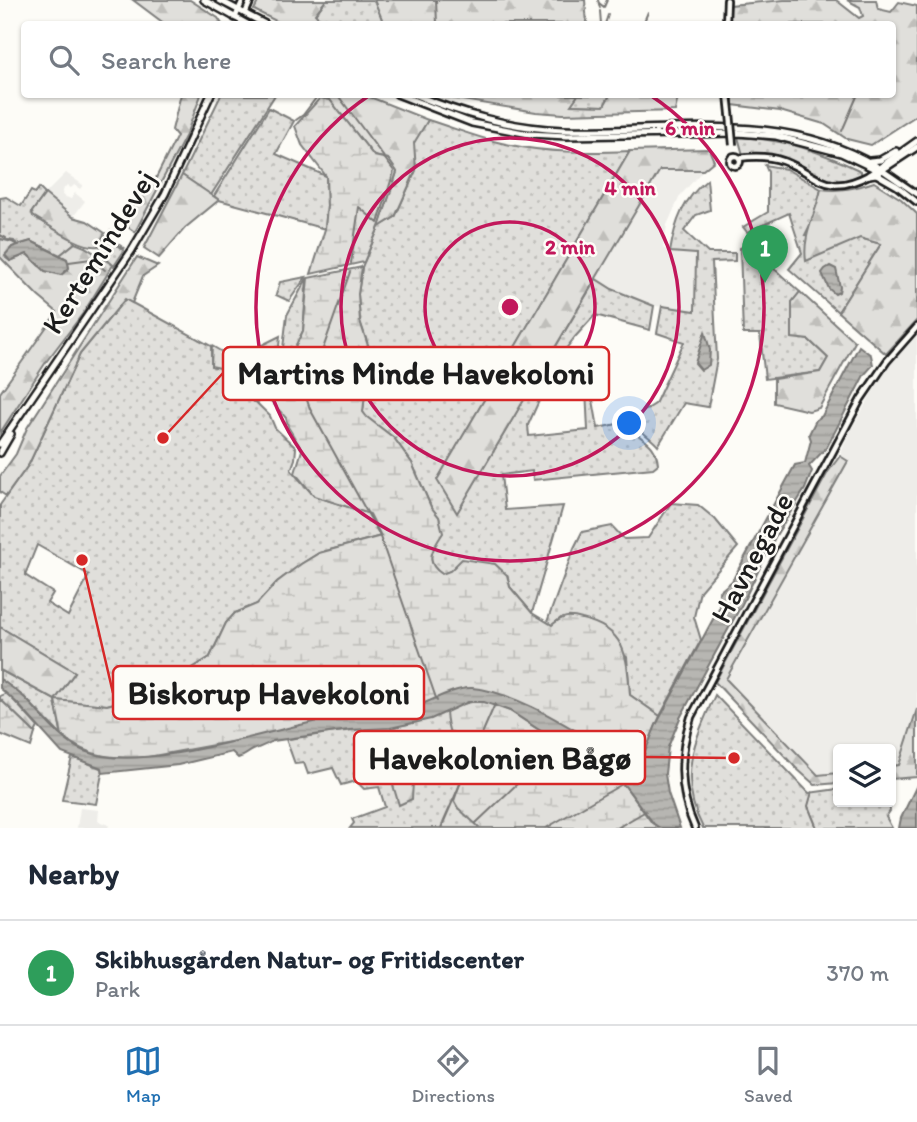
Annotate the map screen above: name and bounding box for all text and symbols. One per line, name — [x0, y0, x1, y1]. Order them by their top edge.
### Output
search box — [21, 21, 896, 98]
icon: search — [45, 41, 83, 79]
text: Search here — [101, 44, 231, 76]
text: 6 min — [665, 115, 716, 140]
street label: Kertemindevej — [33, 163, 164, 341]
text: 4 min — [604, 175, 657, 200]
pin: 1 — [742, 225, 788, 283]
text: 2 min — [545, 234, 596, 259]
centre of rings — [498, 295, 522, 319]
callout: Martins Minde Havekoloni — [223, 347, 609, 400]
text: Martins Minde Havekoloni — [238, 354, 594, 392]
your location — [612, 406, 646, 440]
street label: Havnegade — [702, 486, 801, 629]
callout: Biskorup Havekoloni — [113, 666, 424, 719]
text: Biskorup Havekoloni — [128, 674, 410, 712]
callout: Havekolonien Bågø — [354, 731, 645, 784]
text: Havekolonien Bågø — [369, 739, 631, 777]
map controls — [833, 744, 896, 807]
button: layers — [833, 744, 896, 807]
text: Nearby — [28, 855, 119, 892]
text: Skibhusgården Natur- og Fritidscenter — [95, 943, 524, 975]
text: 1 — [46, 959, 56, 987]
text: 370 m — [826, 959, 889, 987]
text: Park — [95, 975, 140, 1003]
tab: Map — [124, 1042, 162, 1107]
tab: Directions — [411, 1042, 495, 1107]
tab: Saved — [744, 1042, 792, 1107]

